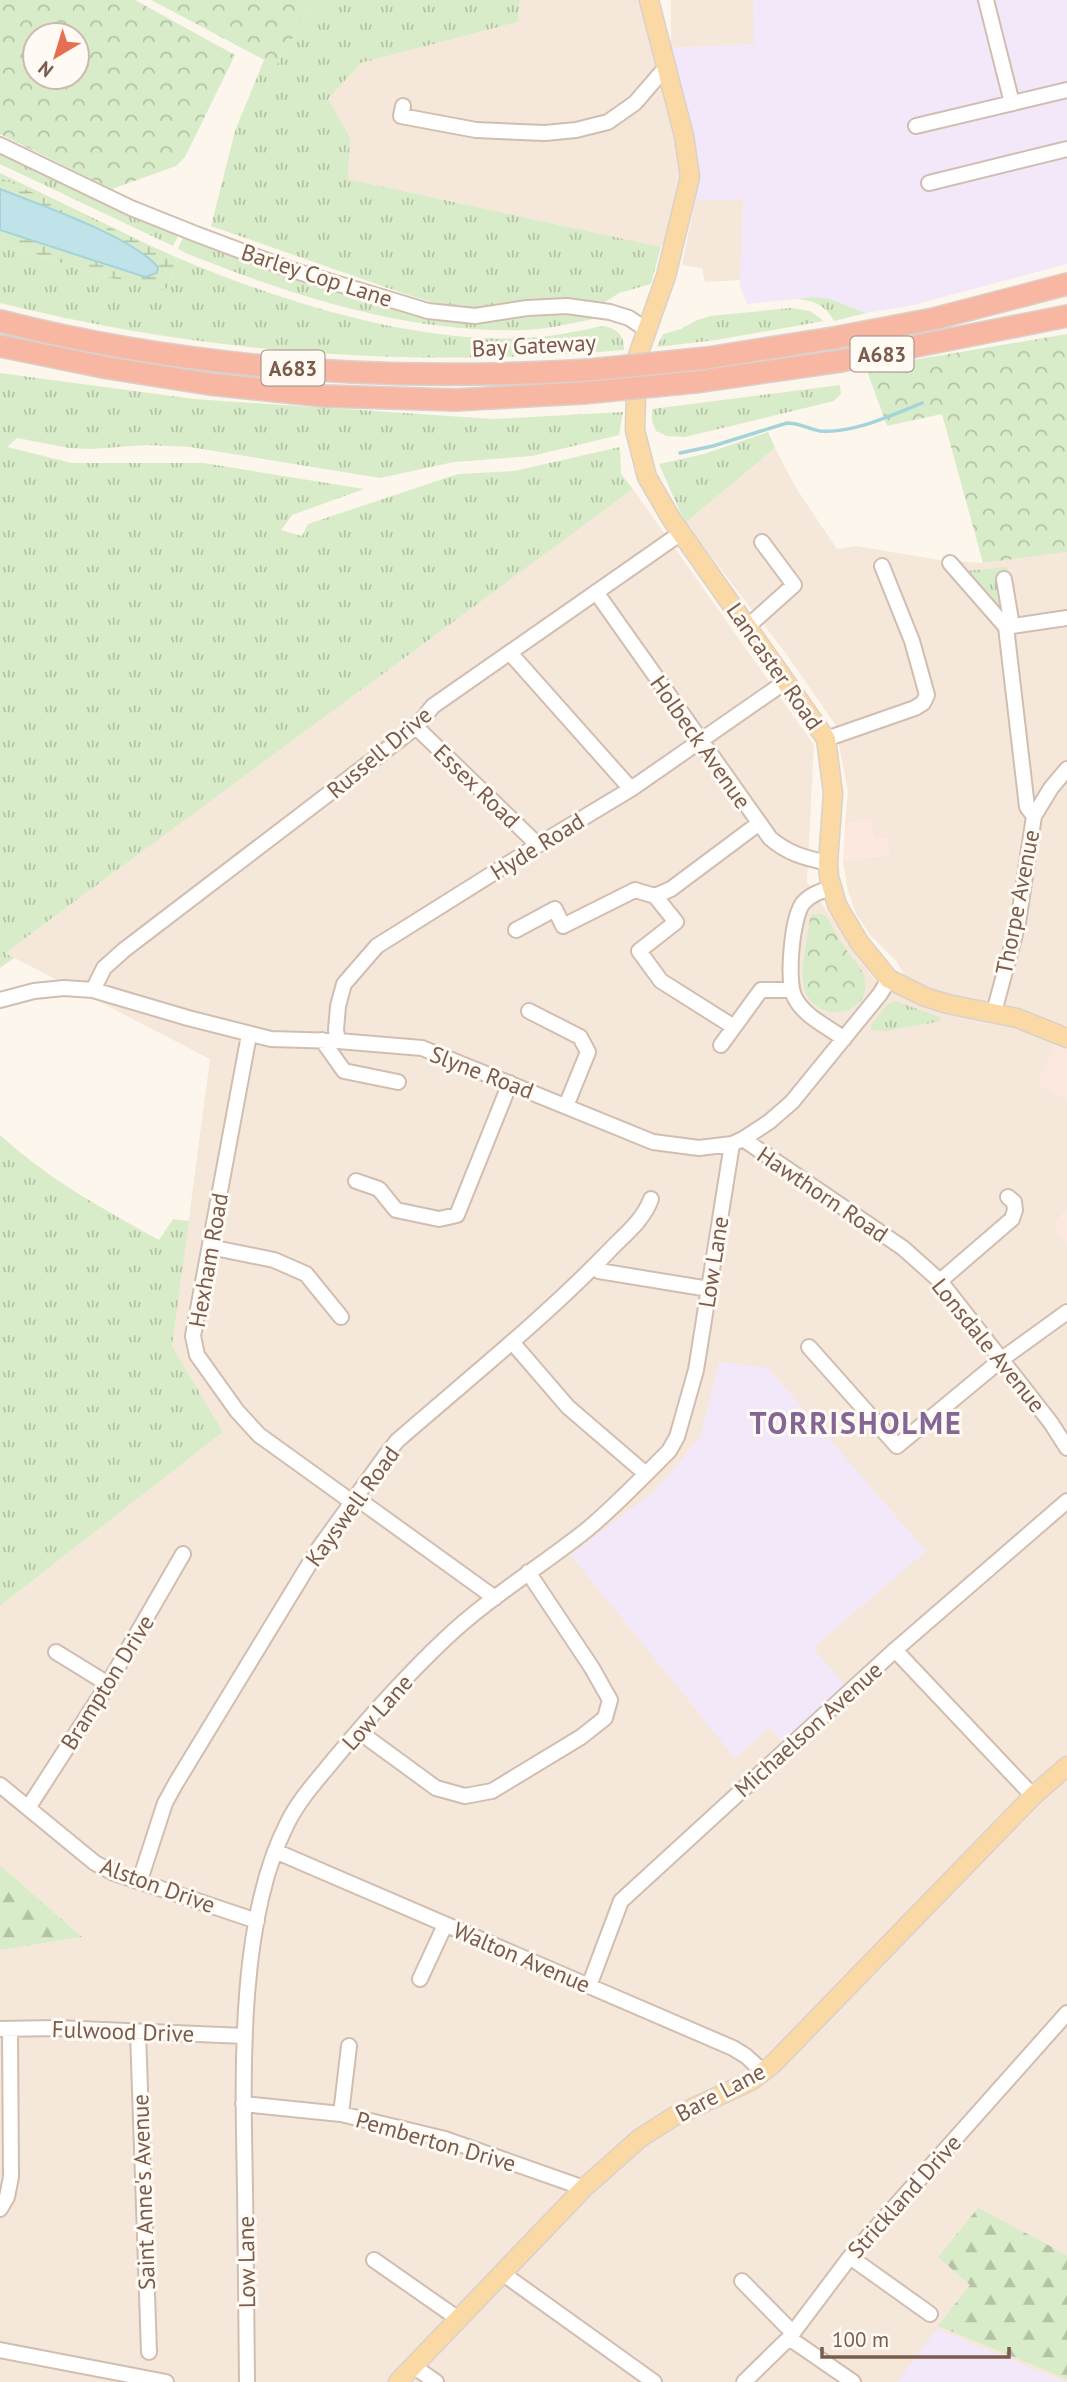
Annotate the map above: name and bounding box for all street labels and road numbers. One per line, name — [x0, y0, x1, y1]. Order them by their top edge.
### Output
street label: Barley Cop Lane — [238, 237, 396, 313]
street label: Bay Gateway — [471, 327, 597, 363]
road number: A683 — [850, 336, 914, 372]
road number: A683 — [262, 350, 324, 386]
street label: Lancaster Road — [720, 597, 830, 735]
street label: Holbeck Avenue — [644, 670, 758, 814]
street label: Russell Drive — [321, 700, 437, 804]
street label: Essex Road — [428, 738, 526, 834]
street label: Hyde Road — [485, 806, 589, 886]
street label: Thorpe Avenue — [989, 827, 1045, 977]
street label: Slyne Road — [426, 1039, 538, 1105]
street label: Hawthorn Road — [752, 1140, 894, 1248]
street label: Hexham Road — [182, 1191, 234, 1329]
street label: Low Lane — [691, 1214, 735, 1310]
street label: Lonsdale Avenue — [926, 1272, 1052, 1418]
street label: Kayswell Road — [299, 1440, 405, 1572]
street label: Brampton Drive — [54, 1609, 160, 1755]
street label: Michaelson Avenue — [728, 1655, 888, 1803]
street label: Low Lane — [335, 1668, 419, 1756]
street label: Alston Drive — [97, 1851, 219, 1919]
street label: Walton Avenue — [449, 1915, 595, 1999]
street label: Fulwood Drive — [51, 2014, 195, 2048]
street label: Bare Lane — [670, 2056, 770, 2128]
street label: Saint Anne's Avenue — [125, 2093, 161, 2291]
street label: Pemberton Drive — [353, 2104, 519, 2178]
street label: Strickland Drive — [841, 2128, 967, 2264]
street label: Low Lane — [231, 2216, 261, 2308]

